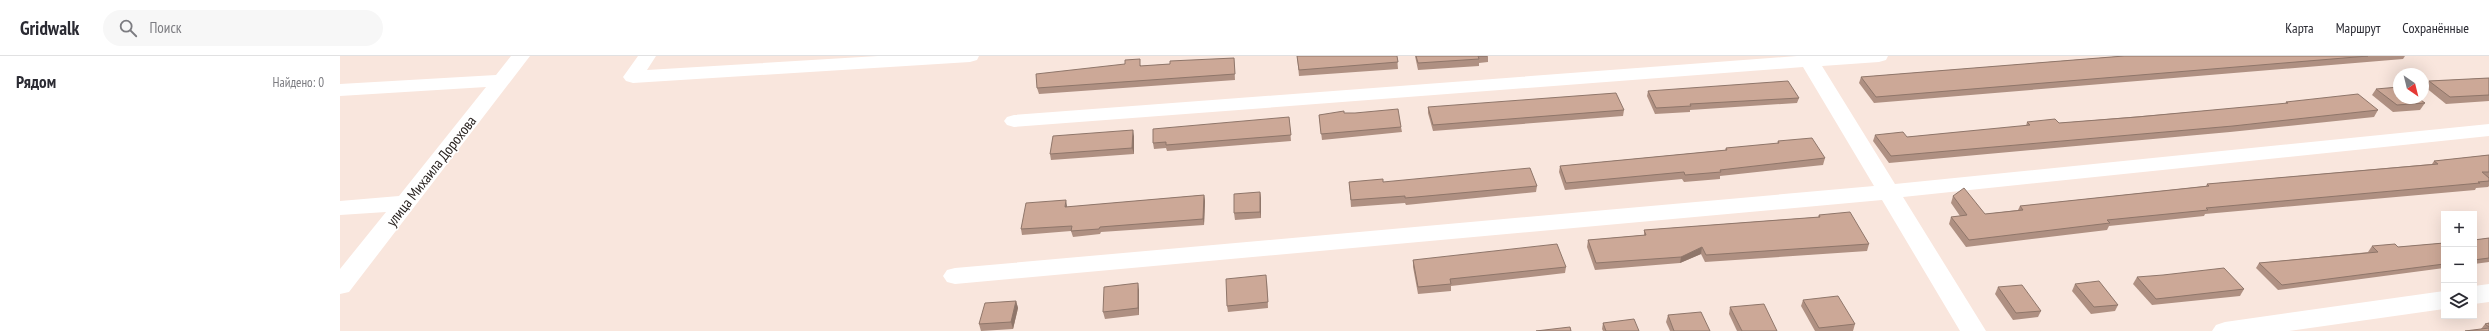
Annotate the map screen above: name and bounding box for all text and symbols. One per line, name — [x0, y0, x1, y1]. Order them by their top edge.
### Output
search box — [103, 10, 383, 46]
text: Gridwalk — [20, 16, 79, 40]
icon: search — [117, 17, 139, 39]
text: Поиск — [149, 18, 182, 37]
text: Карта — [2285, 19, 2314, 37]
text: Маршрут — [2336, 19, 2380, 37]
text: Сохранённые — [2402, 19, 2469, 37]
north arrow — [2393, 68, 2429, 104]
text: Рядом — [16, 71, 56, 93]
text: Найдено: 0 — [273, 74, 324, 91]
street label: улица Михаила Дорохова — [382, 112, 480, 230]
map controls — [2441, 211, 2477, 319]
button: + — [2441, 211, 2477, 247]
button: − — [2441, 247, 2477, 283]
button: layers — [2441, 283, 2477, 319]

